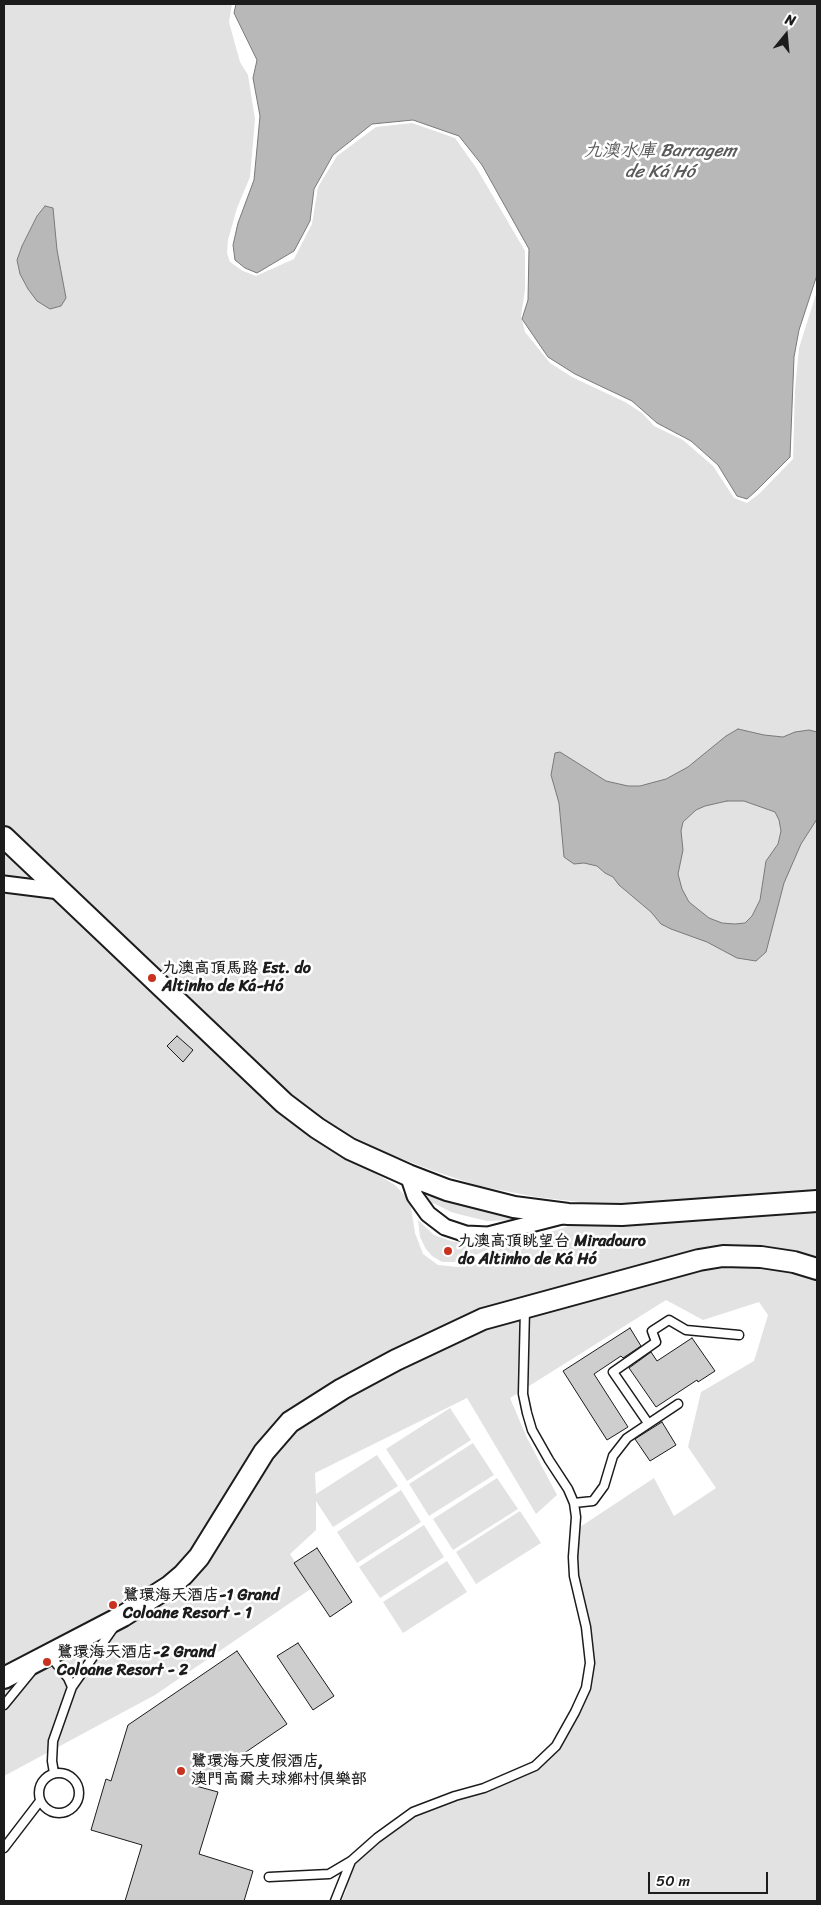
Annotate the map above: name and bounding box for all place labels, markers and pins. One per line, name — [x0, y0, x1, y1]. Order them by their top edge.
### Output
place label: 九澳高頂馬路 Est. do Altinho de Ká-Hó — [162, 959, 311, 997]
marker: 九澳高頂馬路 Est. do Altinho de Ká-Hó — [146, 972, 158, 984]
place label: 九澳高頂眺望台 Miradouro do Altinho de Ká Hó — [458, 1232, 646, 1270]
marker: 九澳高頂眺望台 Miradouro do Altinho de Ká Hó — [442, 1245, 454, 1257]
place label: 鷺環海天酒店-1 Grand Coloane Resort - 1 — [123, 1586, 279, 1624]
marker: 鷺環海天酒店-1 Grand Coloane Resort - 1 — [107, 1599, 119, 1611]
place label: 鷺環海天酒店-2 Grand Coloane Resort - 2 — [57, 1643, 215, 1681]
marker: 鷺環海天酒店-2 Grand Coloane Resort - 2 — [41, 1656, 53, 1668]
place label: 鷺環海天度假酒店, 澳門高爾夫球鄉村俱樂部 — [191, 1752, 367, 1790]
marker: 鷺環海天度假酒店, 澳門高爾夫球鄉村俱樂部 — [175, 1765, 187, 1777]

